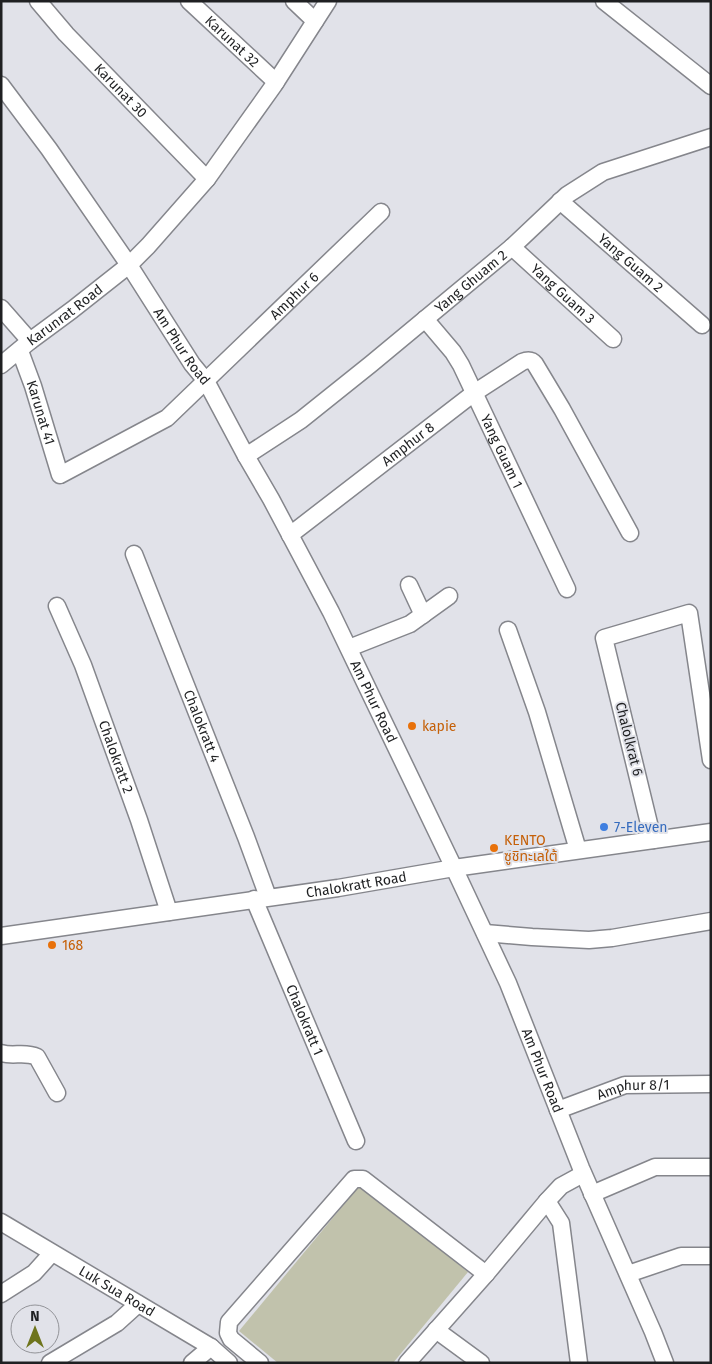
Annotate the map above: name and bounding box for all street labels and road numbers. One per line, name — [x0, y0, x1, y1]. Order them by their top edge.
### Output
street label: Karunat 32 — [202, 12, 263, 71]
street label: Karunat 30 — [91, 60, 151, 121]
street label: Yang Guam 2 — [595, 230, 667, 296]
street label: Yang Ghuam 2 — [431, 246, 510, 316]
street label: Yang Guam 3 — [527, 260, 599, 327]
street label: Amphur 6 — [266, 268, 322, 323]
street label: Karunrat Road — [23, 281, 106, 349]
street label: Am Phur Road — [150, 305, 214, 388]
street label: Karunat 41 — [23, 378, 59, 447]
street label: Yang Guam 1 — [477, 412, 527, 491]
street label: Amphur 8 — [378, 418, 438, 470]
street label: Am Phur Road — [347, 657, 401, 745]
street label: Chalokratt 4 — [180, 687, 224, 765]
street label: Chalolkrat 6 — [612, 700, 646, 778]
street label: Chalokratt 2 — [95, 718, 137, 795]
street label: Chalokratt Road — [305, 868, 408, 901]
street label: Chalokratt 1 — [282, 982, 327, 1058]
street label: Am Phur Road — [518, 1026, 567, 1115]
street label: Amphur 8/1 — [594, 1076, 670, 1103]
street label: Luk Sua Road — [76, 1262, 158, 1320]

